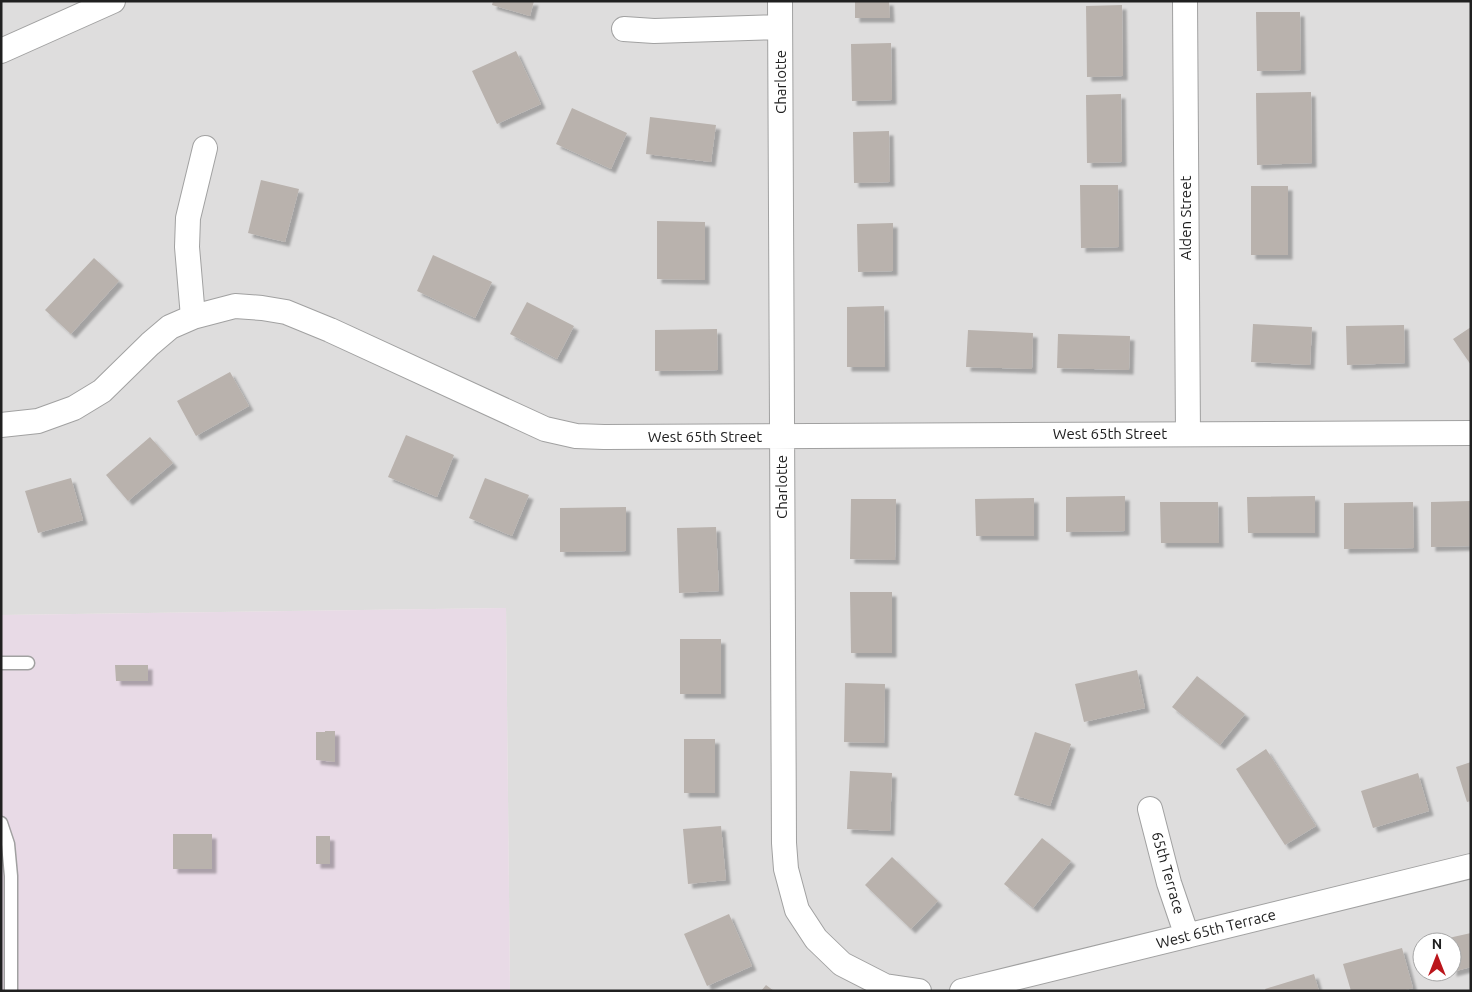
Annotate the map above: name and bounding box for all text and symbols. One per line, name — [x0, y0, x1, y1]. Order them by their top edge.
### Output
street label: Charlotte — [772, 50, 789, 114]
street label: Alden Street — [1177, 176, 1194, 260]
street label: West 65th Street — [1053, 425, 1167, 442]
street label: West 65th Street — [648, 428, 762, 445]
street label: Charlotte — [773, 455, 790, 519]
street label: 65th Terrace — [1149, 830, 1188, 916]
street label: West 65th Terrace — [1154, 905, 1277, 952]
north arrow — [1412, 932, 1462, 982]
text: N — [1432, 936, 1442, 952]

